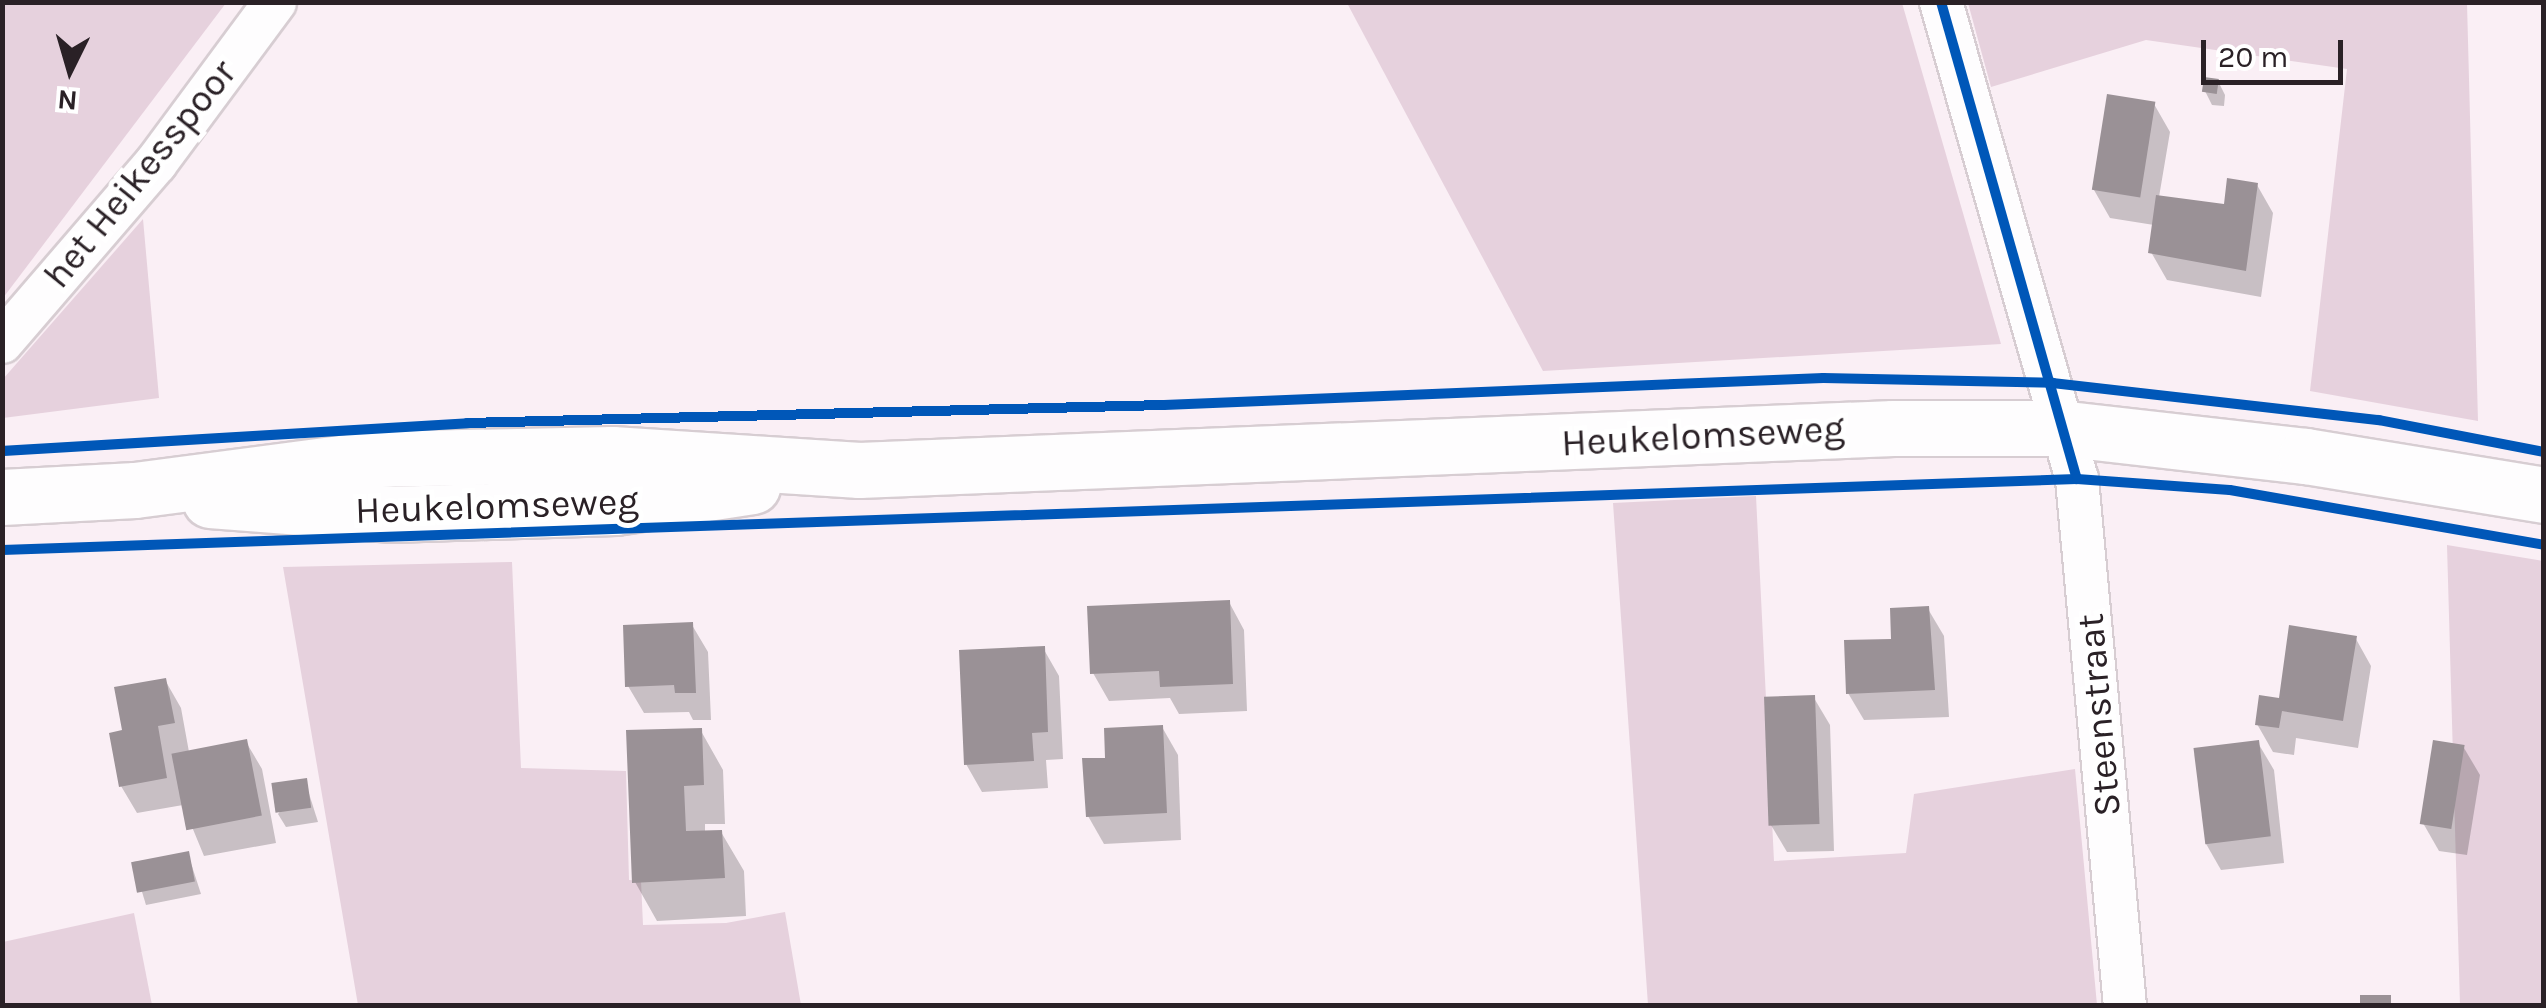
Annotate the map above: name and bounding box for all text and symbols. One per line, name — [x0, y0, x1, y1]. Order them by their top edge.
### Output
north arrow — [20, 20, 120, 120]
scale bar — [2206, 20, 2348, 82]
text: 20 m — [2218, 39, 2288, 75]
street label: het Heikesspoor — [34, 51, 246, 297]
text: N — [56, 83, 79, 118]
street label: Heukelomseweg — [1560, 406, 1846, 466]
street label: Heukelomseweg — [354, 478, 640, 534]
street label: Steenstraat — [2067, 612, 2131, 818]

